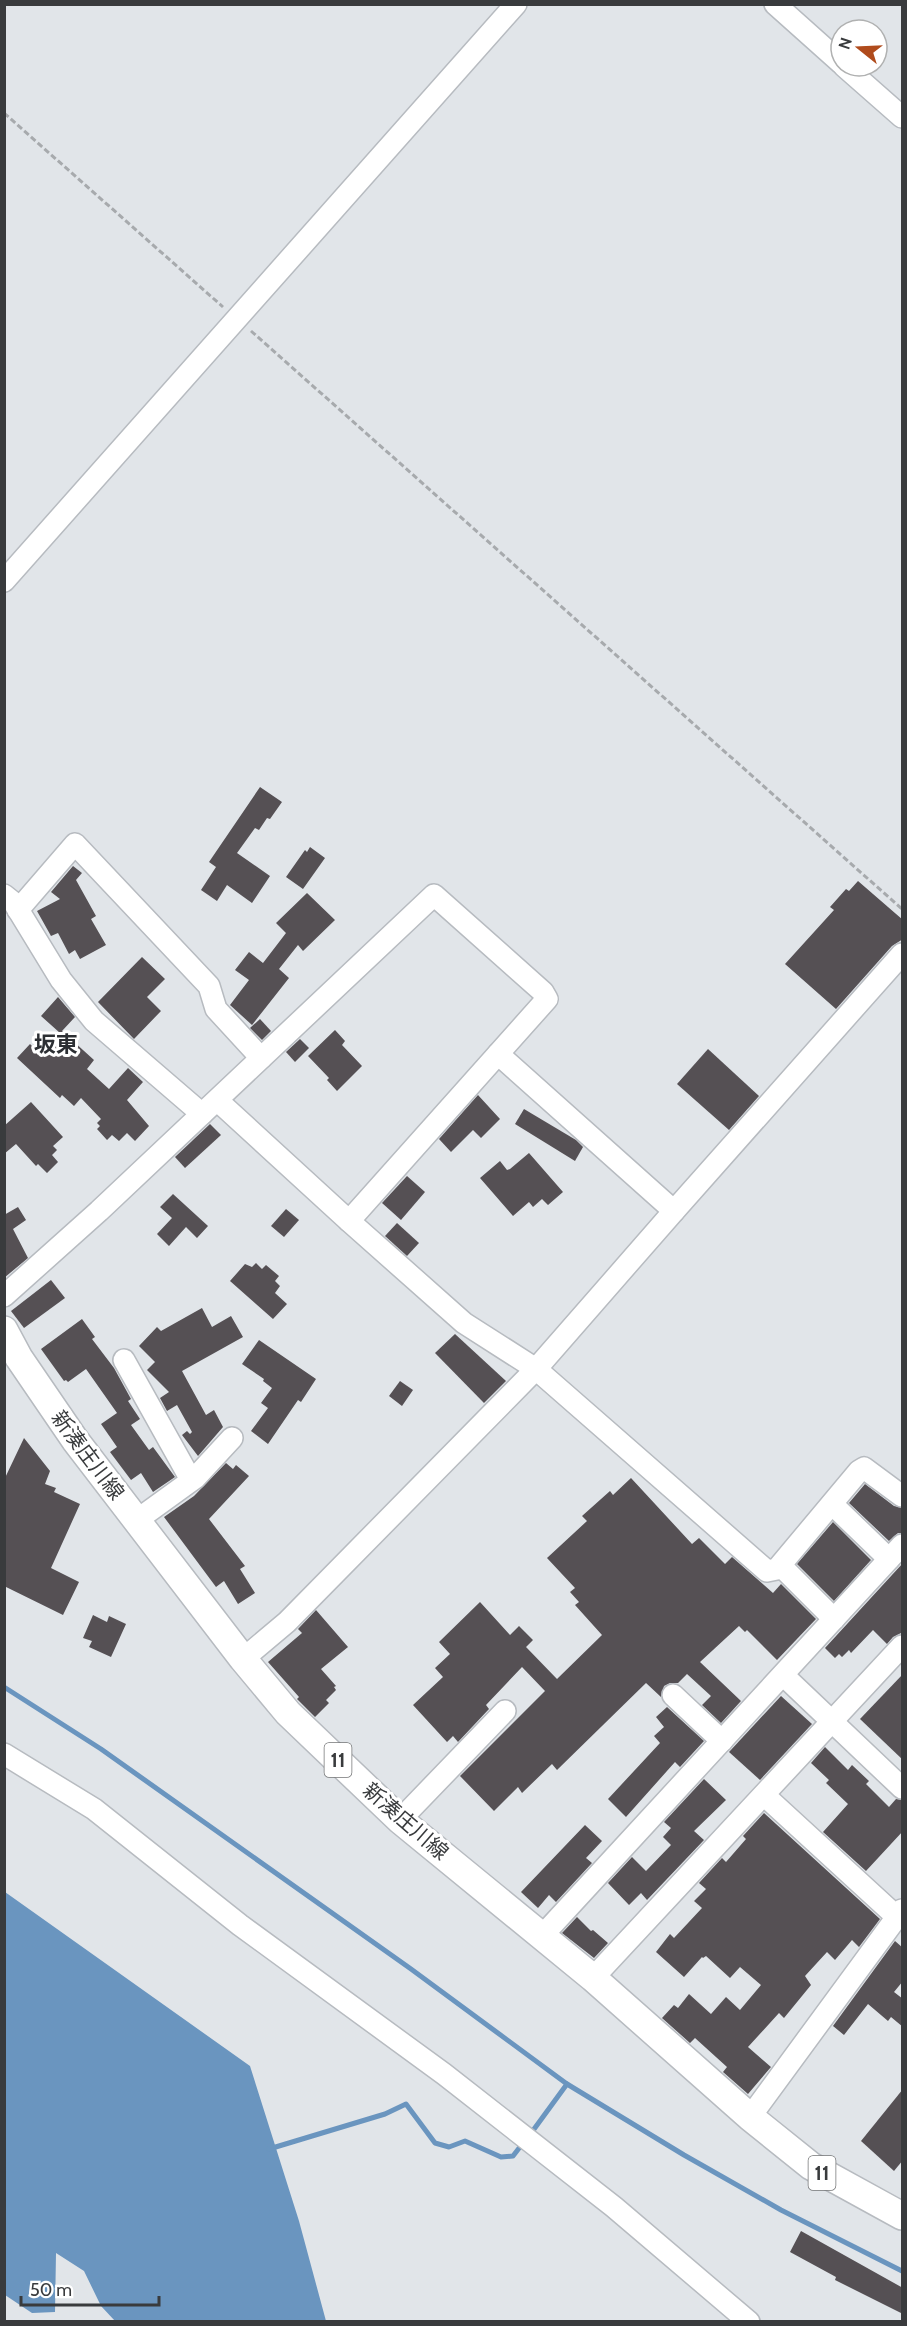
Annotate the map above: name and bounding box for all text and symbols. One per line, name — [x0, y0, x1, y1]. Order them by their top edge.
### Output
north arrow — [829, 18, 889, 78]
text: N — [834, 35, 856, 52]
district label: 坂東 — [34, 1031, 78, 1058]
street label: 新湊庄川線 — [46, 1406, 130, 1504]
road number: 11 — [324, 1743, 352, 1777]
street label: 新湊庄川線 — [358, 1777, 454, 1865]
road number: 11 — [808, 2156, 836, 2190]
scale bar — [21, 2269, 159, 2307]
text: 50 m — [30, 2279, 72, 2301]

